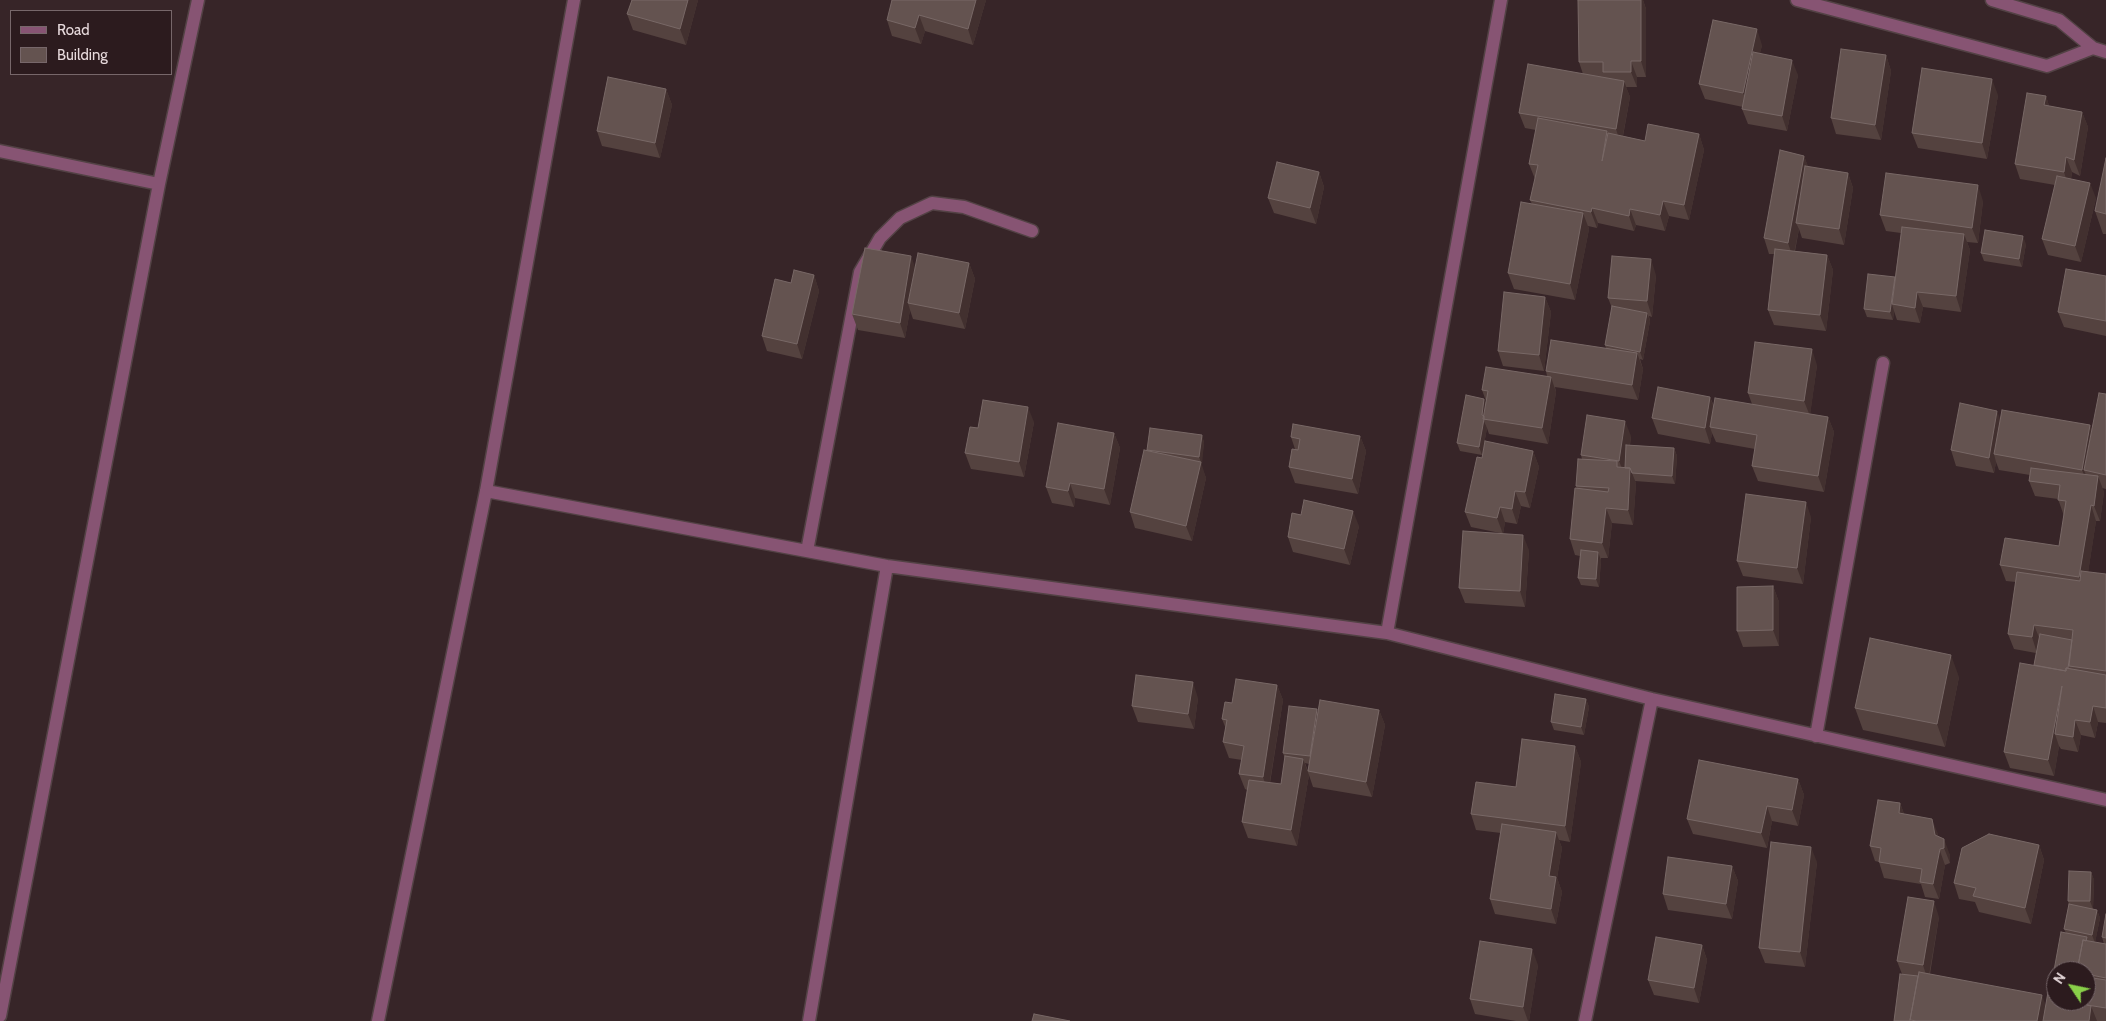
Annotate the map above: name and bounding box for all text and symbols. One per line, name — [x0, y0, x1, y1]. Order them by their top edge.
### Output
legend — [10, 10, 172, 75]
text: Road — [57, 21, 90, 39]
text: Building — [57, 46, 108, 64]
north arrow — [2046, 961, 2096, 1011]
text: N — [2049, 969, 2070, 987]

